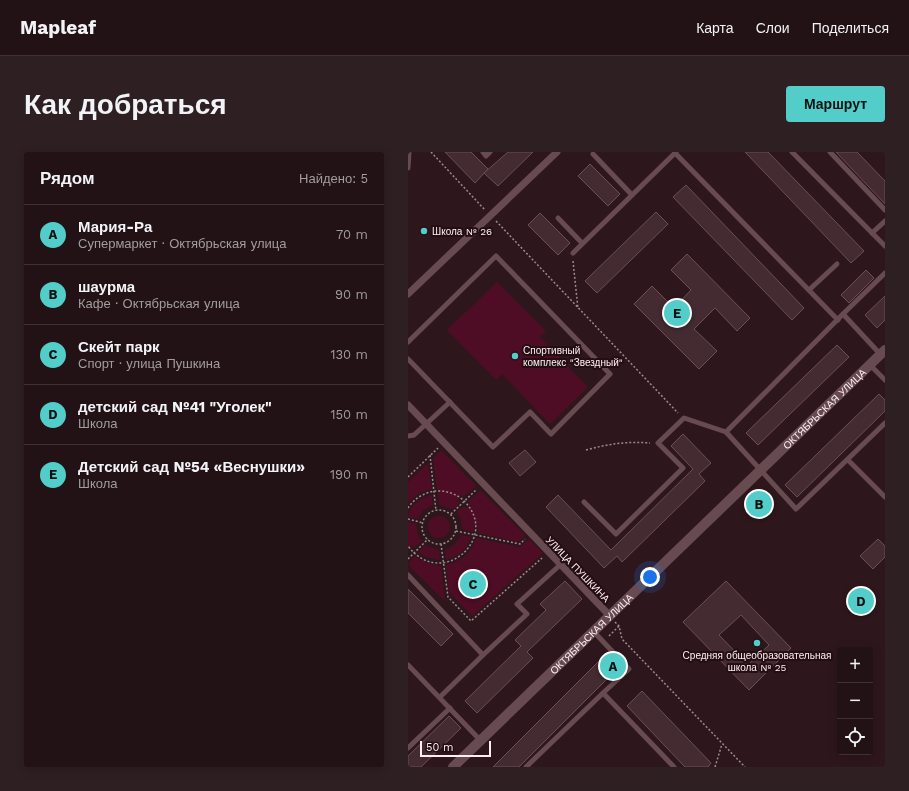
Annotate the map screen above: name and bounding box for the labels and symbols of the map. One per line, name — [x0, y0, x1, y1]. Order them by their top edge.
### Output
marker: Школа № 26 — [419, 226, 429, 236]
place label: Школа № 26 — [432, 226, 492, 237]
pin: E — [664, 298, 690, 328]
place label: Спортивный комплекс "Звездный" — [523, 345, 623, 368]
marker: Спортивный комплекс "Звездный" — [510, 351, 520, 361]
street label: ОКТЯБРЬСКАЯ УЛИЦА — [781, 366, 868, 451]
pin: B — [746, 489, 772, 519]
street label: УЛИЦА ПУШКИНА — [544, 534, 612, 605]
your location — [640, 567, 660, 587]
pin: C — [460, 569, 486, 599]
pin: D — [848, 586, 874, 616]
street label: ОКТЯБРЬСКАЯ УЛИЦА — [548, 591, 635, 676]
marker: Средняя общеобразовательная школа № 25 — [752, 638, 762, 648]
place label: Средняя общеобразовательная школа № 25 — [683, 650, 831, 673]
pin: A — [600, 651, 626, 681]
scale bar — [420, 739, 491, 758]

